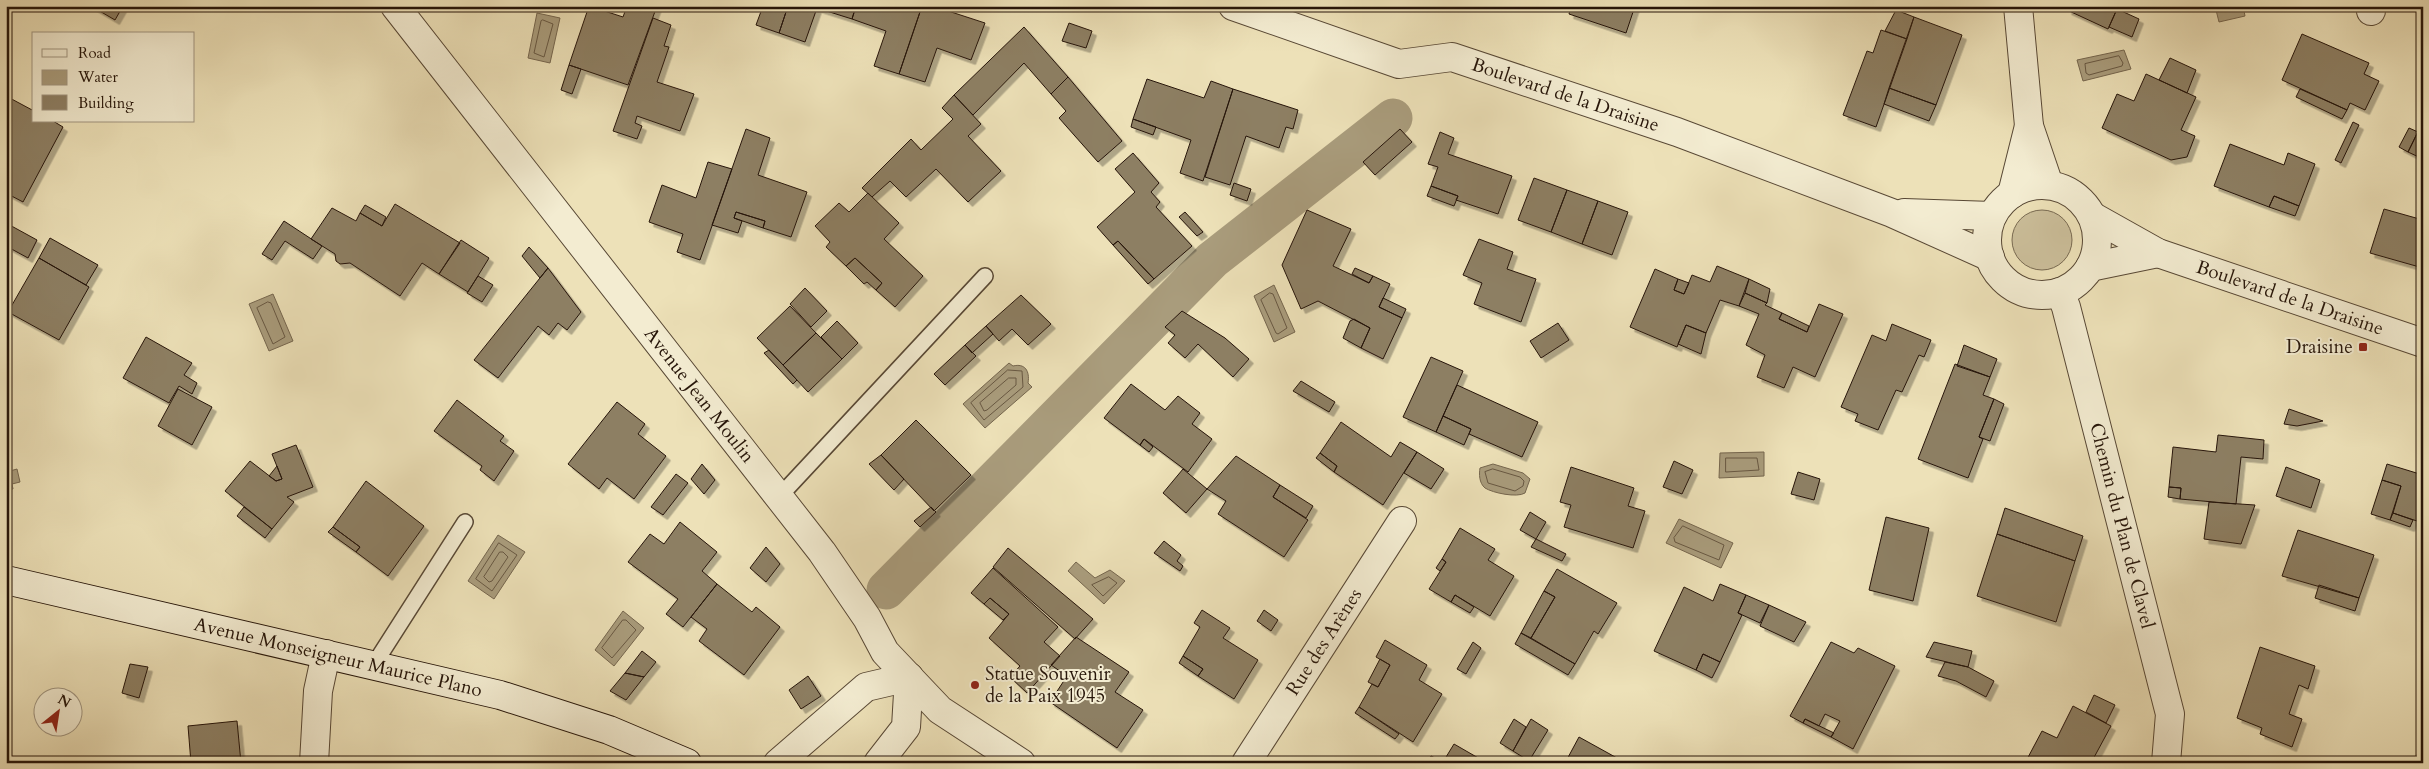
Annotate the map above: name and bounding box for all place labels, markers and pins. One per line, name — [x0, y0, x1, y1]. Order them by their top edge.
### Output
place label: Draisine — [2286, 334, 2353, 360]
marker: Draisine — [2357, 341, 2369, 353]
place label: Statue Souvenir de la Paix 1945 — [985, 661, 1110, 709]
marker: Statue Souvenir de la Paix 1945 — [969, 679, 981, 691]

